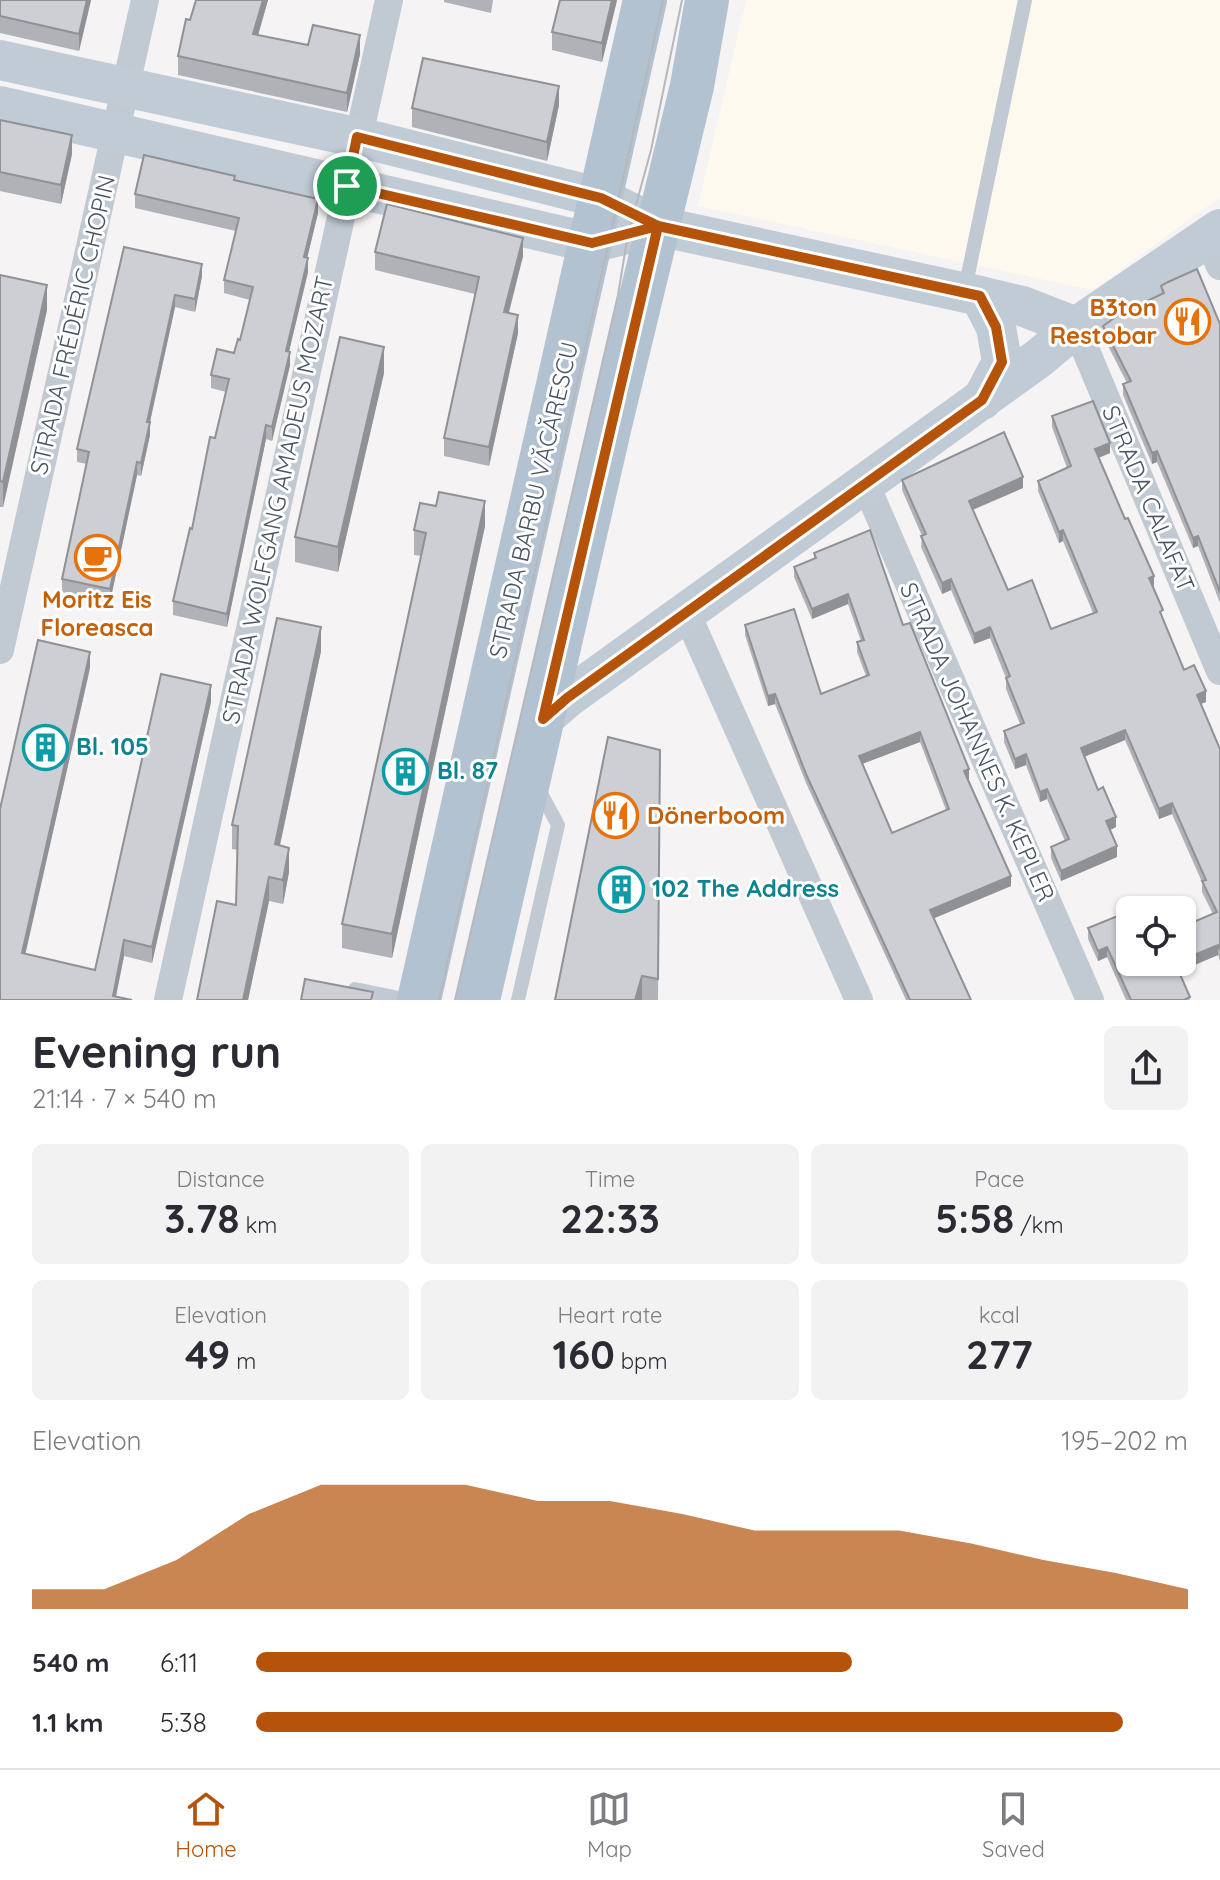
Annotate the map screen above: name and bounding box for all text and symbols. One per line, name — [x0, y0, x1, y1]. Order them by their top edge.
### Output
pin — [313, 152, 381, 220]
icon: arrive — [325, 164, 369, 208]
street label: STRADA FRÉDÉRIC CHOPIN — [23, 172, 121, 477]
street label: STRADA WOLFGANG AMADEUS MOZART — [215, 273, 339, 726]
place label: B3ton Restobar — [1050, 292, 1157, 350]
restaurant icon: B3ton Restobar — [1164, 298, 1212, 346]
street label: STRADA BARBU VĂCĂRESCU — [482, 339, 584, 661]
street label: STRADA CALAFAT — [1096, 401, 1202, 596]
cafe icon: Moritz Eis Floreasca — [73, 534, 121, 582]
street label: STRADA JOHANNES K. KEPLER — [894, 577, 1062, 906]
place label: Moritz Eis Floreasca — [40, 584, 154, 642]
building icon: Bl. 105 — [21, 723, 69, 771]
place label: Bl. 105 — [76, 731, 149, 761]
building icon: Bl. 87 — [382, 747, 430, 795]
place label: Bl. 87 — [437, 755, 498, 785]
restaurant icon: Dönerboom — [592, 792, 640, 840]
place label: Dönerboom — [647, 800, 785, 830]
building icon: 102 The Address — [597, 865, 645, 913]
place label: 102 The Address — [652, 873, 839, 903]
map controls — [1116, 896, 1196, 976]
button: locate — [1116, 896, 1196, 976]
text: Evening run — [32, 1024, 281, 1079]
button: share — [1104, 1026, 1188, 1110]
text: 21:14 · 7 × 540 m — [32, 1082, 217, 1115]
text: Distance — [177, 1165, 265, 1193]
text: Time — [585, 1165, 635, 1193]
text: Pace — [974, 1165, 1024, 1193]
text: 3.78 — [164, 1193, 239, 1243]
text: 22:33 — [560, 1193, 660, 1243]
text: 5:58 — [935, 1193, 1014, 1243]
text: km — [239, 1211, 277, 1239]
text: /km — [1014, 1211, 1063, 1239]
text: Elevation — [174, 1301, 267, 1329]
text: Heart rate — [558, 1301, 662, 1329]
text: kcal — [979, 1301, 1020, 1329]
text: 49 — [185, 1329, 230, 1379]
text: 160 — [553, 1329, 615, 1379]
text: 277 — [966, 1329, 1033, 1379]
text: m — [230, 1347, 256, 1375]
text: bpm — [615, 1347, 667, 1375]
text: Elevation — [32, 1424, 142, 1457]
text: 195–202 m — [1061, 1424, 1188, 1457]
text: 540 m — [32, 1646, 109, 1679]
text: 6:11 — [160, 1646, 198, 1679]
text: 1.1 km — [32, 1706, 103, 1739]
text: 5:38 — [160, 1706, 207, 1739]
tab: Home — [175, 1787, 237, 1863]
tab: Map — [587, 1787, 632, 1863]
tab: Saved — [982, 1787, 1045, 1863]

